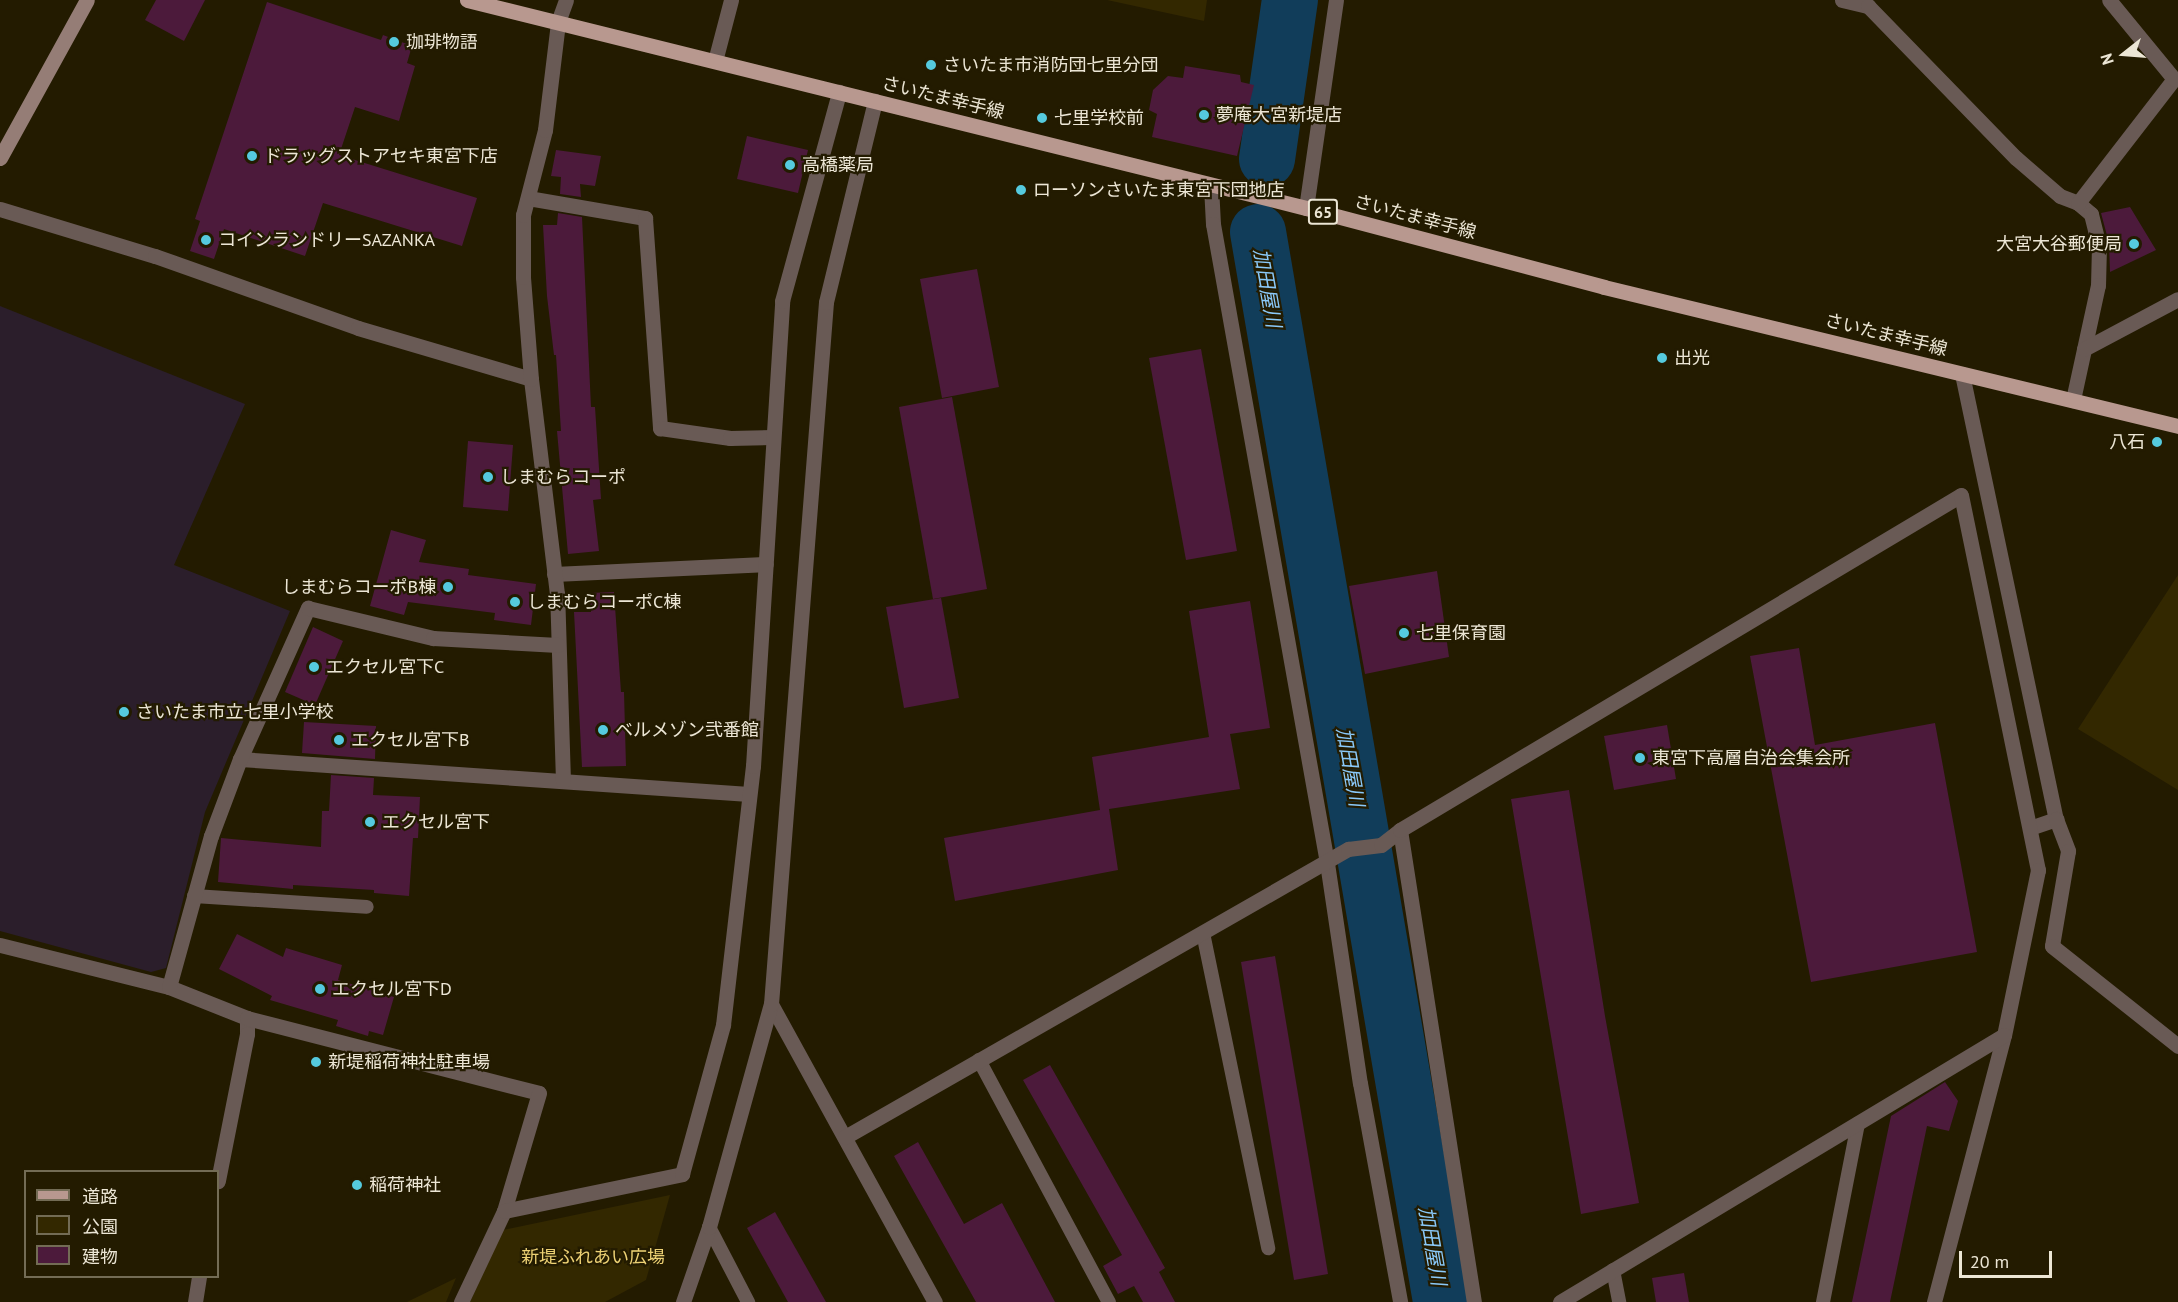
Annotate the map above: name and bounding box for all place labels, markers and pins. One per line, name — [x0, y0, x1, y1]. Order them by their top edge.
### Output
place label: 珈琲物語 — [406, 31, 478, 53]
marker: 珈琲物語 — [387, 35, 401, 49]
place label: さいたま市消防団七里分団 — [943, 54, 1159, 76]
marker: さいたま市消防団七里分団 — [924, 58, 938, 72]
place label: 夢庵大宮新堤店 — [1216, 104, 1342, 126]
place label: 七里学校前 — [1054, 107, 1144, 129]
marker: 夢庵大宮新堤店 — [1197, 108, 1211, 122]
marker: 七里学校前 — [1035, 111, 1049, 125]
place label: ドラッグストアセキ東宮下店 — [264, 145, 498, 167]
marker: ドラッグストアセキ東宮下店 — [245, 149, 259, 163]
place label: 高橋薬局 — [802, 154, 874, 176]
marker: 高橋薬局 — [783, 158, 797, 172]
place label: ローソンさいたま東宮下団地店 — [1033, 179, 1285, 201]
marker: ローソンさいたま東宮下団地店 — [1014, 183, 1028, 197]
place label: コインランドリーSAZANKA — [218, 229, 435, 251]
marker: コインランドリーSAZANKA — [199, 233, 213, 247]
place label: 大宮大谷郵便局 — [1996, 233, 2122, 255]
marker: 大宮大谷郵便局 — [2127, 237, 2141, 251]
place label: 出光 — [1674, 347, 1710, 369]
marker: 出光 — [1655, 351, 1669, 365]
place label: 八石 — [2109, 431, 2145, 453]
marker: 八石 — [2150, 435, 2164, 449]
place label: しまむらコーポ — [500, 466, 626, 488]
marker: しまむらコーポ — [481, 470, 495, 484]
place label: しまむらコーポB棟 — [281, 576, 436, 598]
marker: しまむらコーポB棟 — [441, 580, 455, 594]
place label: しまむらコーポC棟 — [527, 591, 681, 613]
marker: しまむらコーポC棟 — [508, 595, 522, 609]
place label: 七里保育園 — [1416, 622, 1506, 644]
marker: 七里保育園 — [1397, 626, 1411, 640]
place label: エクセル宮下C — [326, 656, 444, 678]
marker: エクセル宮下C — [307, 660, 321, 674]
place label: さいたま市立七里小学校 — [136, 701, 334, 723]
marker: さいたま市立七里小学校 — [117, 705, 131, 719]
place label: ベルメゾン弐番館 — [615, 719, 759, 741]
marker: ベルメゾン弐番館 — [596, 723, 610, 737]
place label: エクセル宮下B — [351, 729, 470, 751]
marker: エクセル宮下B — [332, 733, 346, 747]
place label: 東宮下高層自治会集会所 — [1652, 747, 1850, 769]
marker: 東宮下高層自治会集会所 — [1633, 751, 1647, 765]
place label: エクセル宮下 — [382, 811, 490, 833]
marker: エクセル宮下 — [363, 815, 377, 829]
place label: エクセル宮下D — [332, 978, 452, 1000]
marker: エクセル宮下D — [313, 982, 327, 996]
place label: 新堤稲荷神社駐車場 — [328, 1051, 490, 1073]
marker: 新堤稲荷神社駐車場 — [309, 1055, 323, 1069]
place label: 稲荷神社 — [369, 1174, 441, 1196]
marker: 稲荷神社 — [350, 1178, 364, 1192]

